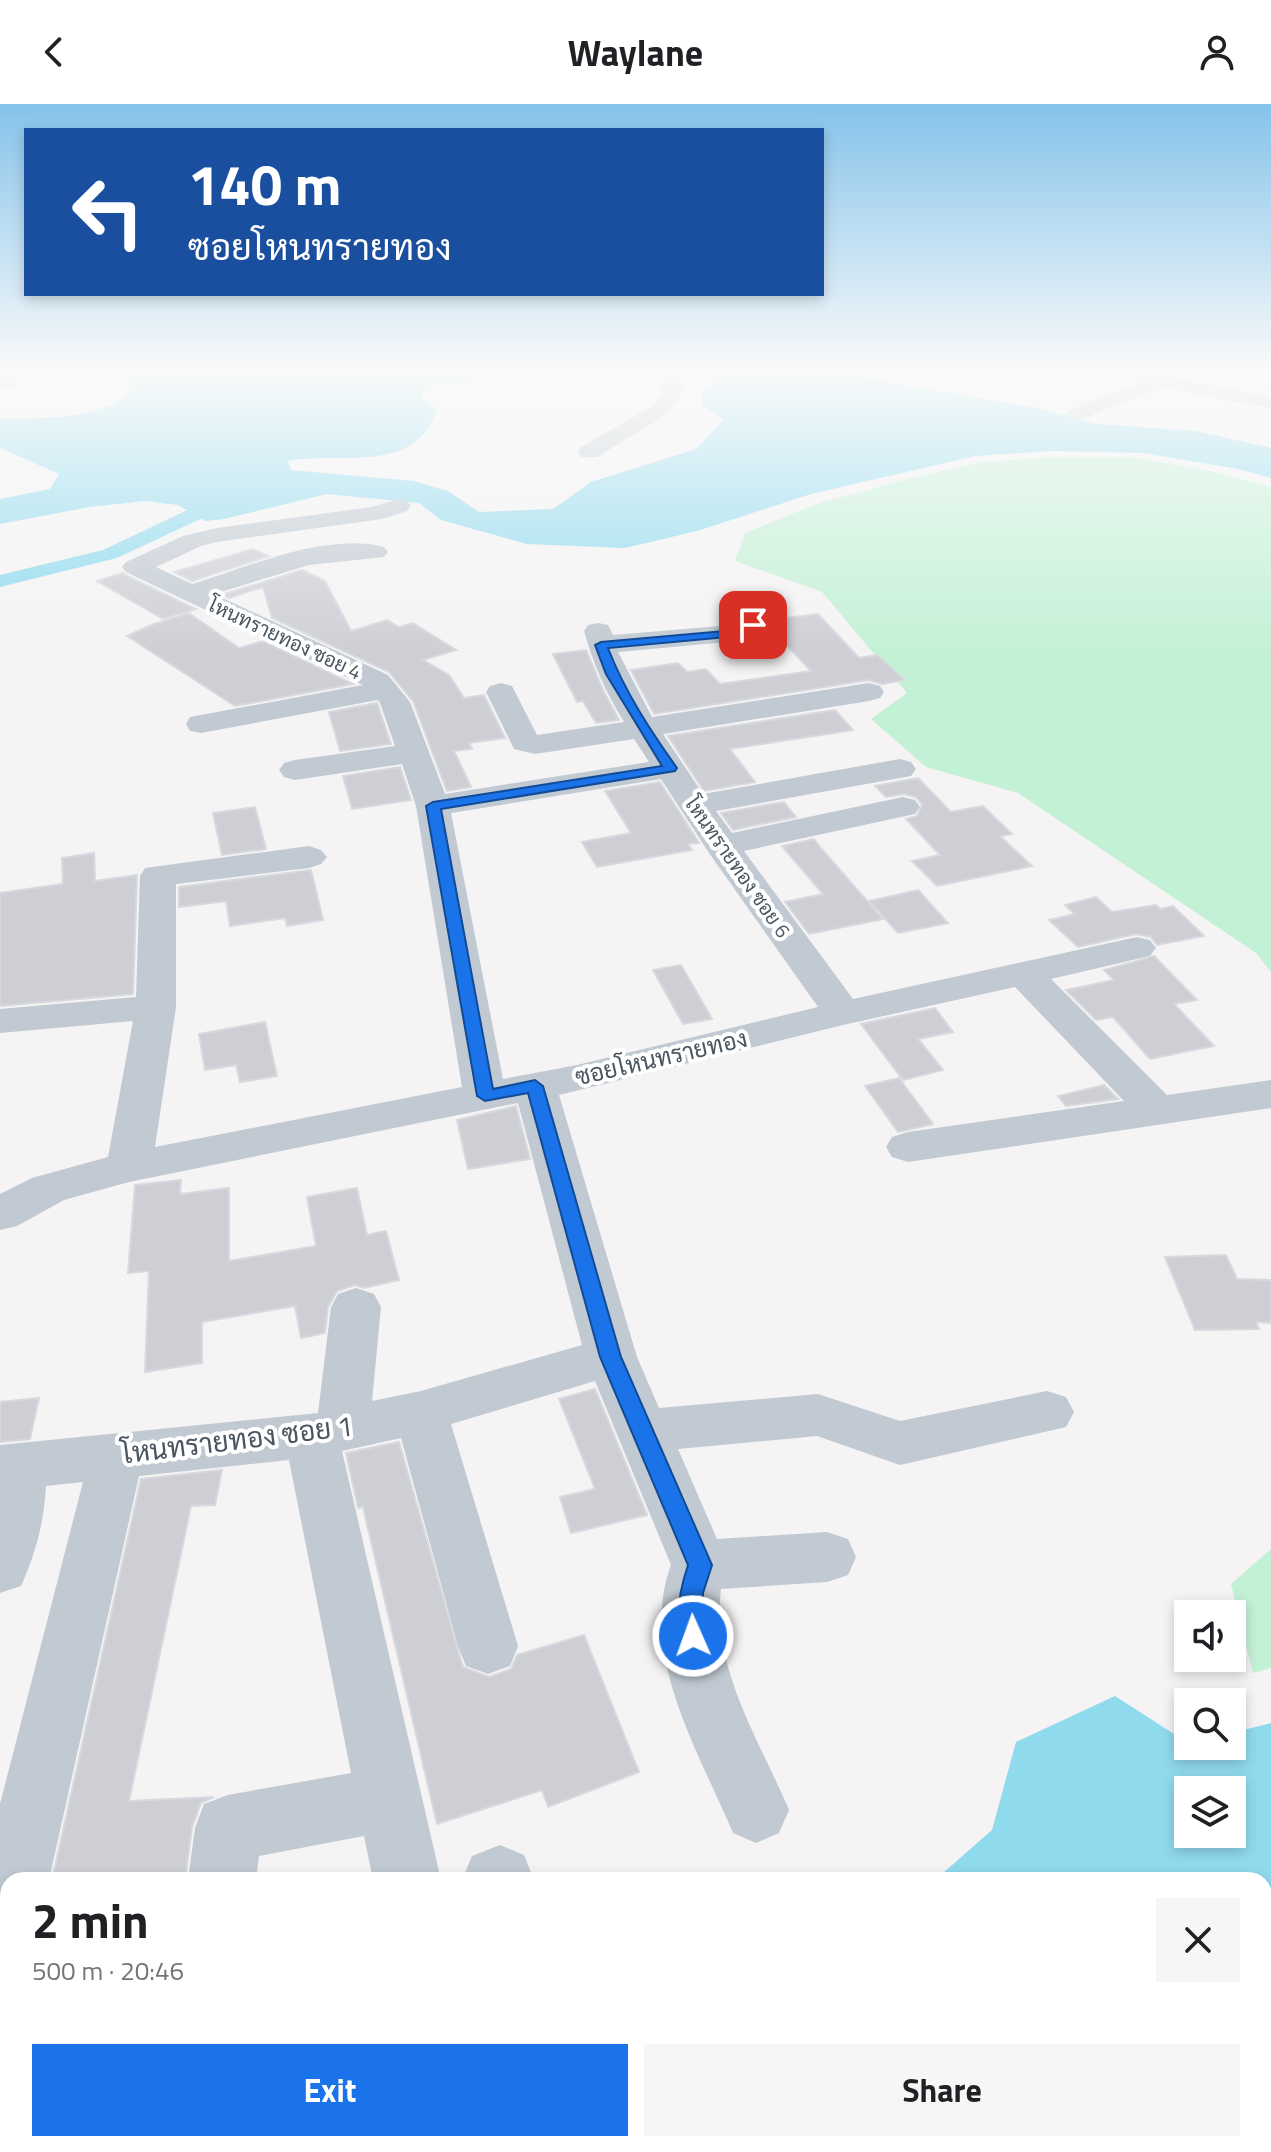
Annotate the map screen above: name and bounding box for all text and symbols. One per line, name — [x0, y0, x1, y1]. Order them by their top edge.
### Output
text: Waylane — [568, 25, 703, 80]
icon: back — [32, 30, 76, 74]
icon: person — [1195, 30, 1239, 74]
text: 140 m — [188, 142, 341, 227]
icon: left — [56, 160, 160, 264]
text: ซอยโหนทรายทอง — [188, 219, 452, 274]
street label: โหนทรายทอง ซอย 4 — [202, 588, 367, 687]
pin — [719, 591, 787, 659]
icon: arrive — [731, 603, 775, 647]
street label: โหนทรายทอง ซอย 6 — [677, 789, 798, 944]
street label: ซอยโหนทรายทอง — [571, 1020, 751, 1094]
street label: โหนทรายทอง ซอย 1 — [117, 1403, 355, 1475]
position arrow — [651, 1594, 735, 1678]
map controls — [1174, 1600, 1246, 1848]
button: sound — [1174, 1600, 1246, 1672]
button: search — [1174, 1688, 1246, 1760]
button: layers — [1174, 1776, 1246, 1848]
text: 2 min — [32, 1884, 149, 1957]
button: close — [1156, 1898, 1240, 1982]
text: 500 m · 20:46 — [32, 1951, 184, 1990]
button: Exit — [32, 2044, 628, 2136]
button: Share — [644, 2044, 1240, 2136]

